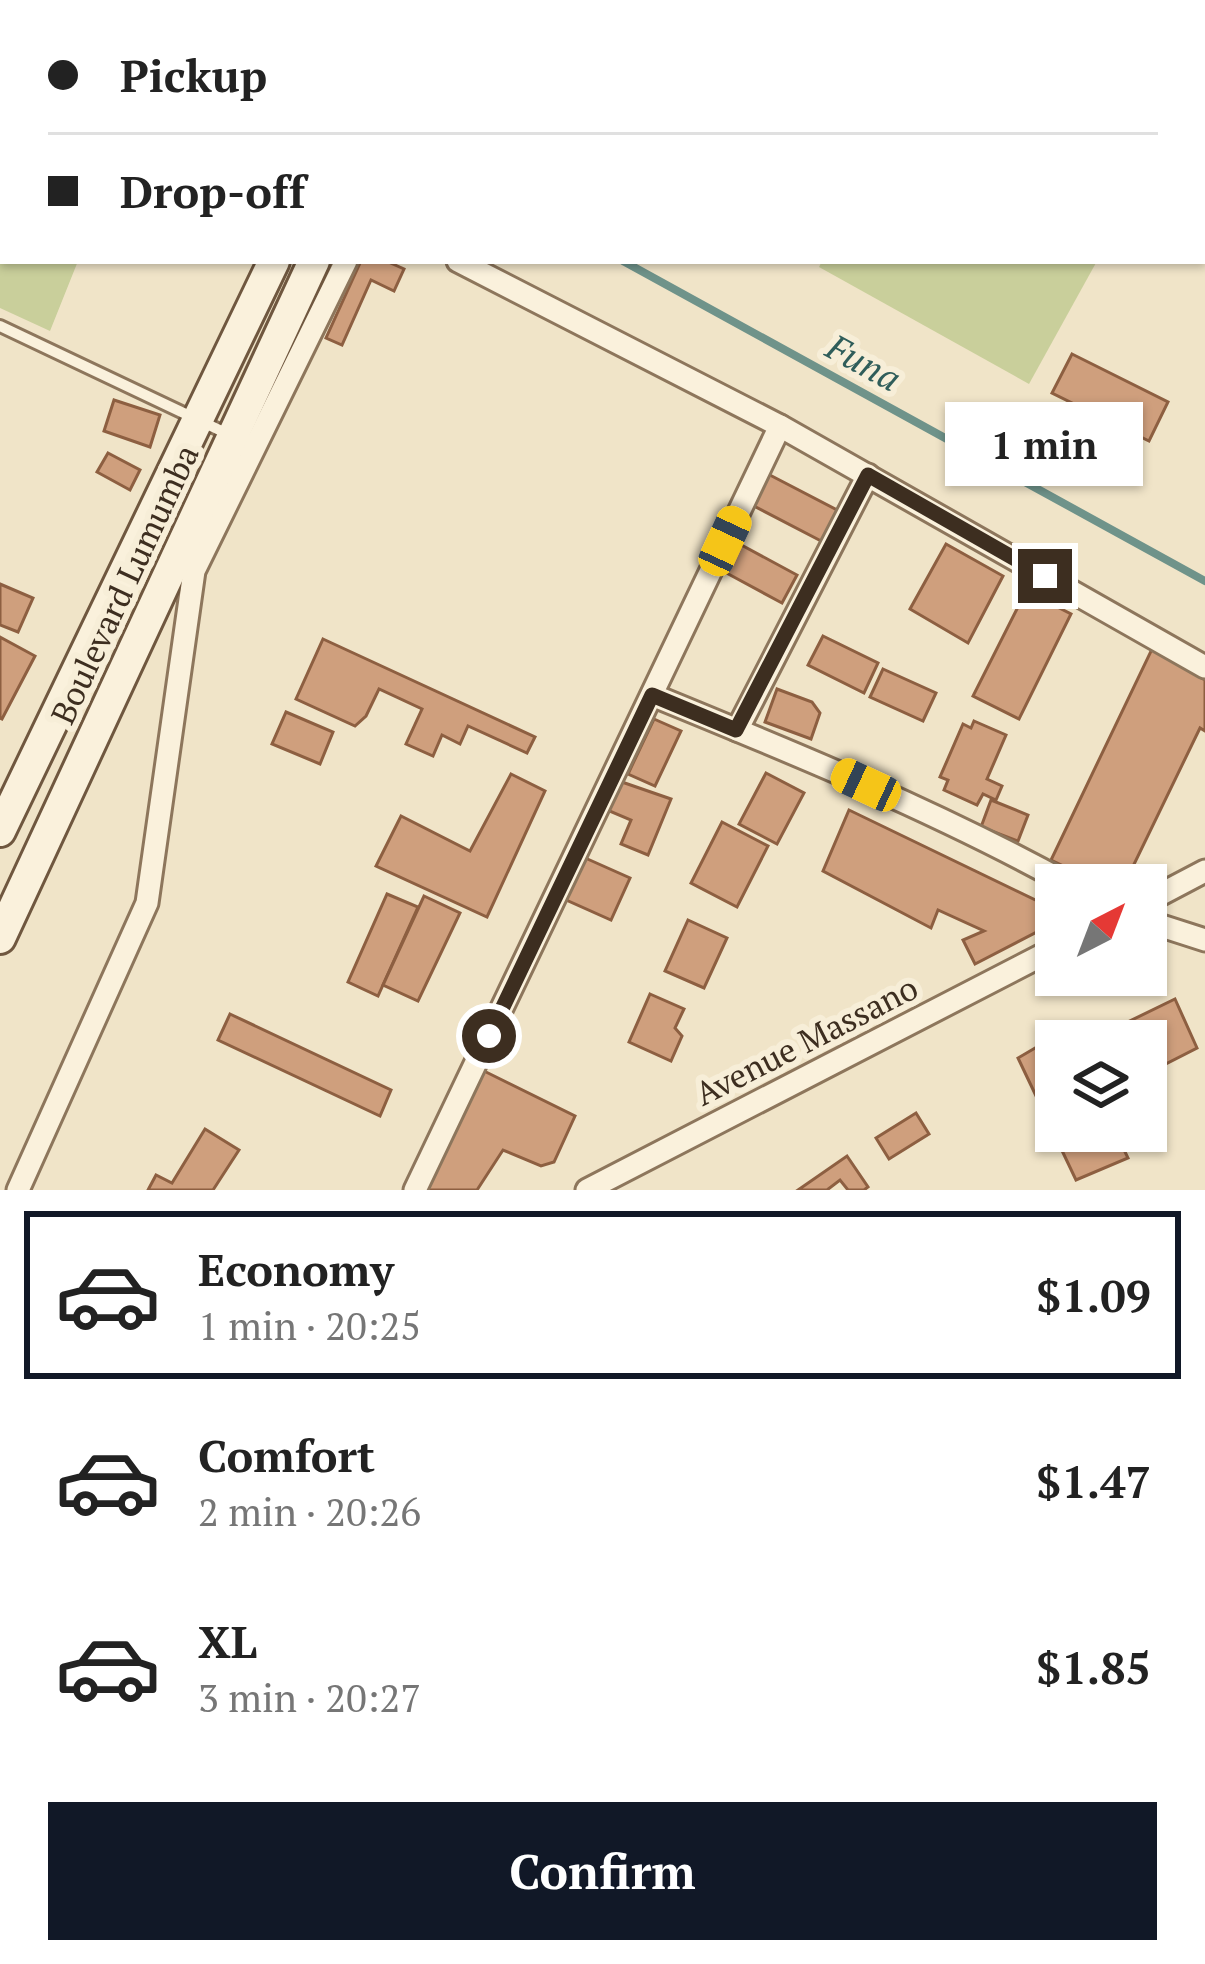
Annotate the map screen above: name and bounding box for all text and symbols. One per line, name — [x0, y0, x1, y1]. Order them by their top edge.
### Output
text: Pickup — [120, 45, 267, 105]
text: Drop-off — [120, 161, 306, 221]
water label: Funa — [818, 322, 909, 401]
callout: 1 min — [946, 402, 1144, 486]
text: 1 min — [991, 418, 1097, 470]
street label: Boulevard Lumumba — [40, 437, 208, 731]
car — [693, 501, 757, 581]
route end — [1018, 549, 1072, 603]
car — [826, 753, 906, 817]
north arrow — [1035, 864, 1167, 996]
map controls — [1035, 864, 1167, 1152]
street label: Avenue Massano — [687, 965, 925, 1115]
route start — [462, 1009, 516, 1063]
button: layers — [1035, 1020, 1167, 1152]
text: Economy — [198, 1239, 394, 1299]
icon: car — [54, 1241, 162, 1349]
text: $1.09 — [1036, 1265, 1151, 1325]
text: 1 min · 20:25 — [198, 1299, 421, 1351]
text: Comfort — [198, 1425, 375, 1485]
icon: car — [54, 1427, 162, 1535]
text: $1.47 — [1036, 1451, 1151, 1511]
text: 2 min · 20:26 — [198, 1485, 421, 1537]
text: XL — [198, 1611, 257, 1671]
icon: car — [54, 1613, 162, 1721]
text: $1.85 — [1036, 1637, 1151, 1697]
text: 3 min · 20:27 — [198, 1671, 421, 1723]
button: Confirm — [48, 1802, 1157, 1940]

